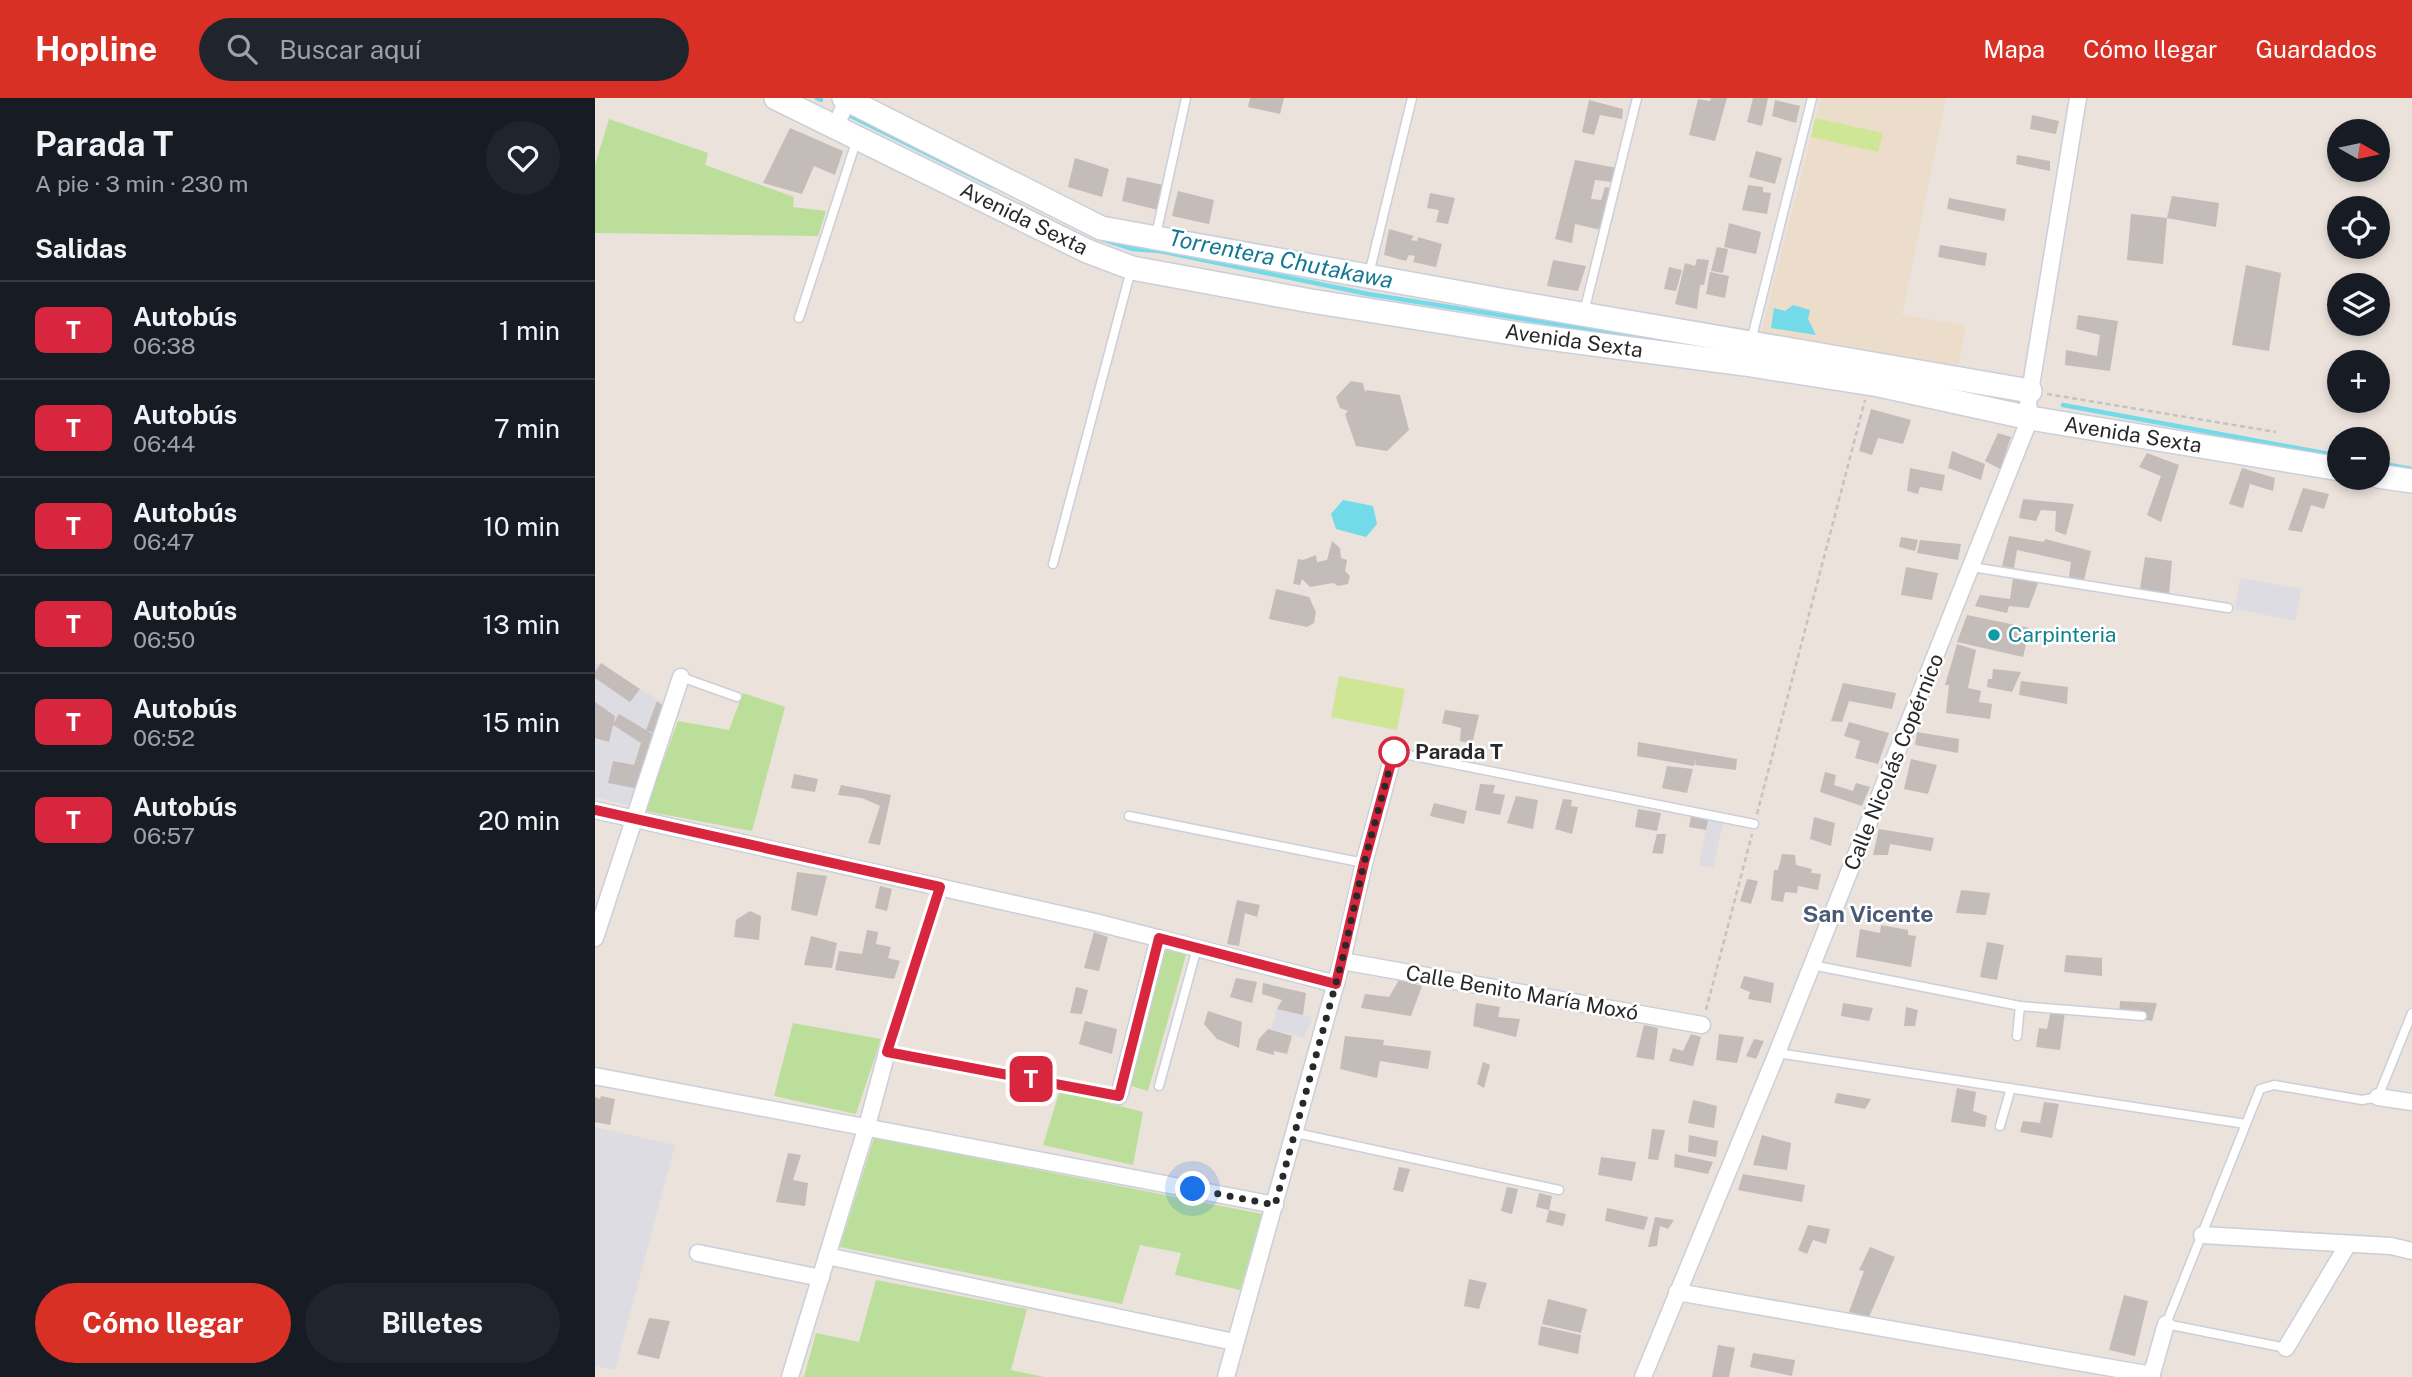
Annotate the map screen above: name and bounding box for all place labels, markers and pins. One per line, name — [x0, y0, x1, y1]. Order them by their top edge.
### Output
place label: Carpinteria — [2008, 622, 2116, 647]
marker: Carpinteria — [1986, 627, 2002, 643]
marker: Parada T — [1379, 737, 1409, 767]
place label: Parada T — [1415, 739, 1503, 764]

